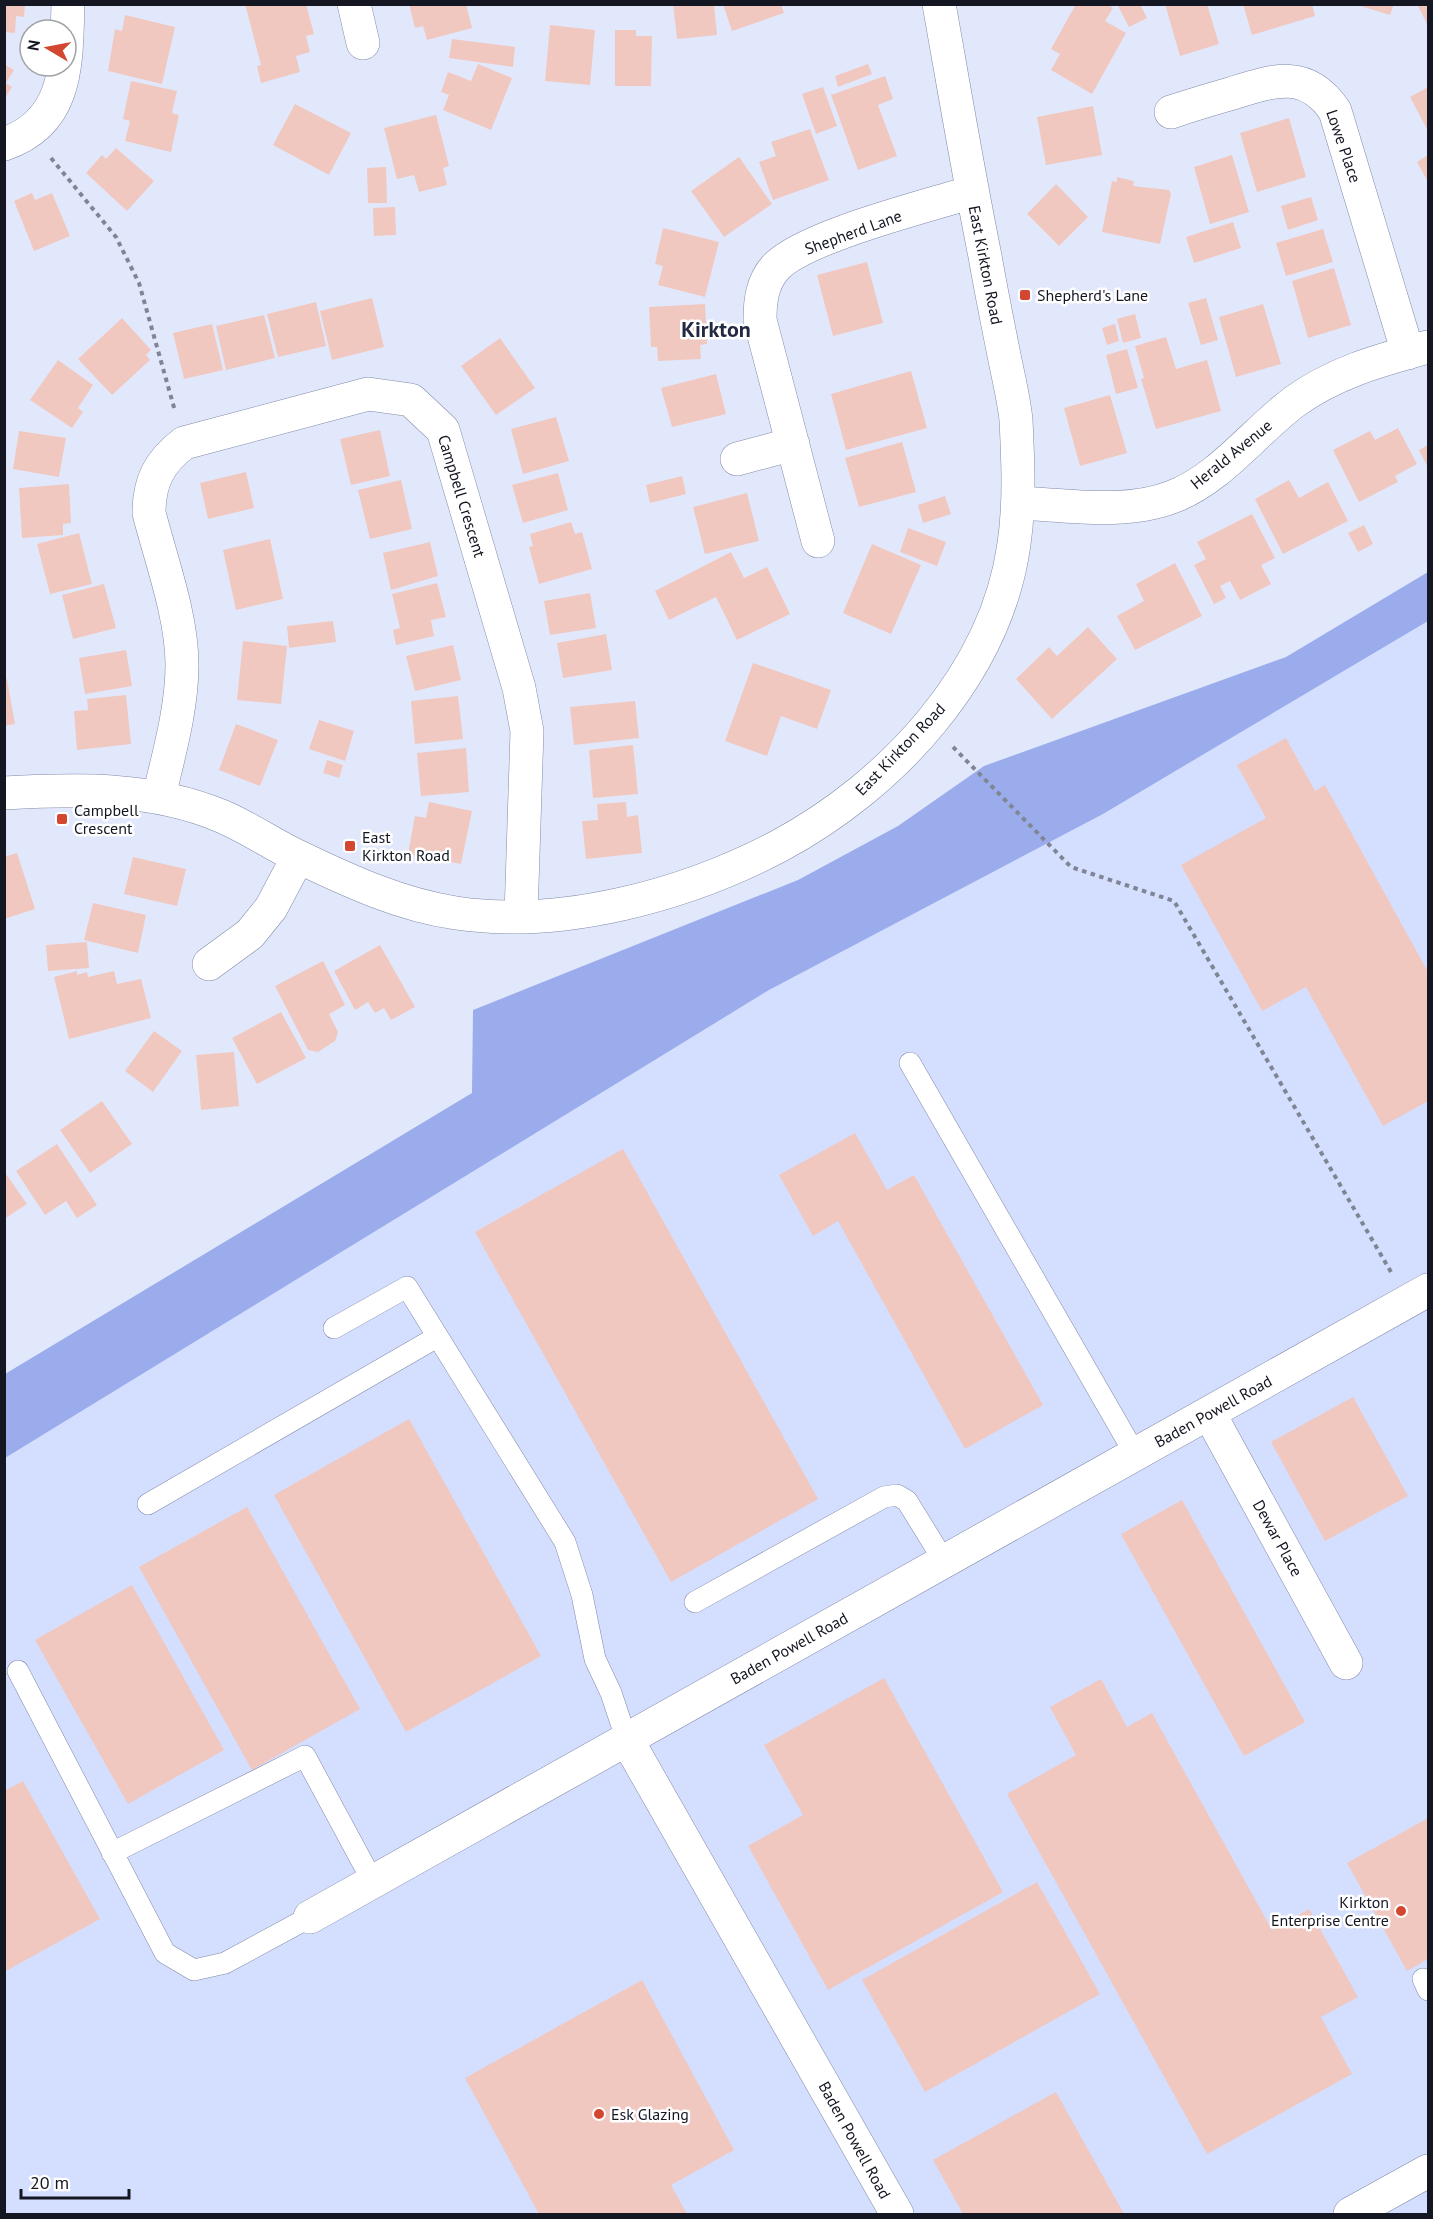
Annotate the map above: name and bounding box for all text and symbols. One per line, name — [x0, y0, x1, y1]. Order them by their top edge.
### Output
north arrow — [18, 18, 78, 78]
text: N — [22, 38, 44, 52]
street label: Lowe Place — [1322, 107, 1366, 185]
street label: East Kirkton Road — [965, 204, 1007, 326]
street label: Shepherd Lane — [802, 205, 904, 259]
place label: Shepherd's Lane — [1037, 285, 1148, 305]
marker: Shepherd's Lane — [1018, 288, 1032, 302]
district label: Kirkton — [681, 315, 751, 343]
street label: Herald Avenue — [1186, 415, 1276, 493]
street label: Campbell Crescent — [434, 432, 490, 560]
street label: East Kirkton Road — [851, 699, 949, 799]
place label: Campbell Crescent — [74, 800, 139, 838]
marker: Campbell Crescent — [55, 812, 69, 826]
place label: East Kirkton Road — [362, 827, 450, 865]
marker: East Kirkton Road — [343, 839, 357, 853]
street label: Baden Powell Road — [1151, 1370, 1275, 1452]
street label: Dewar Place — [1249, 1496, 1307, 1580]
street label: Baden Powell Road — [727, 1607, 851, 1689]
place label: Kirkton Enterprise Centre — [1271, 1892, 1389, 1930]
marker: Kirkton Enterprise Centre — [1394, 1904, 1408, 1918]
street label: Baden Powell Road — [814, 2078, 896, 2202]
place label: Esk Glazing — [611, 2104, 689, 2124]
marker: Esk Glazing — [592, 2107, 606, 2121]
scale bar — [21, 2162, 129, 2200]
text: 20 m — [30, 2171, 69, 2194]

